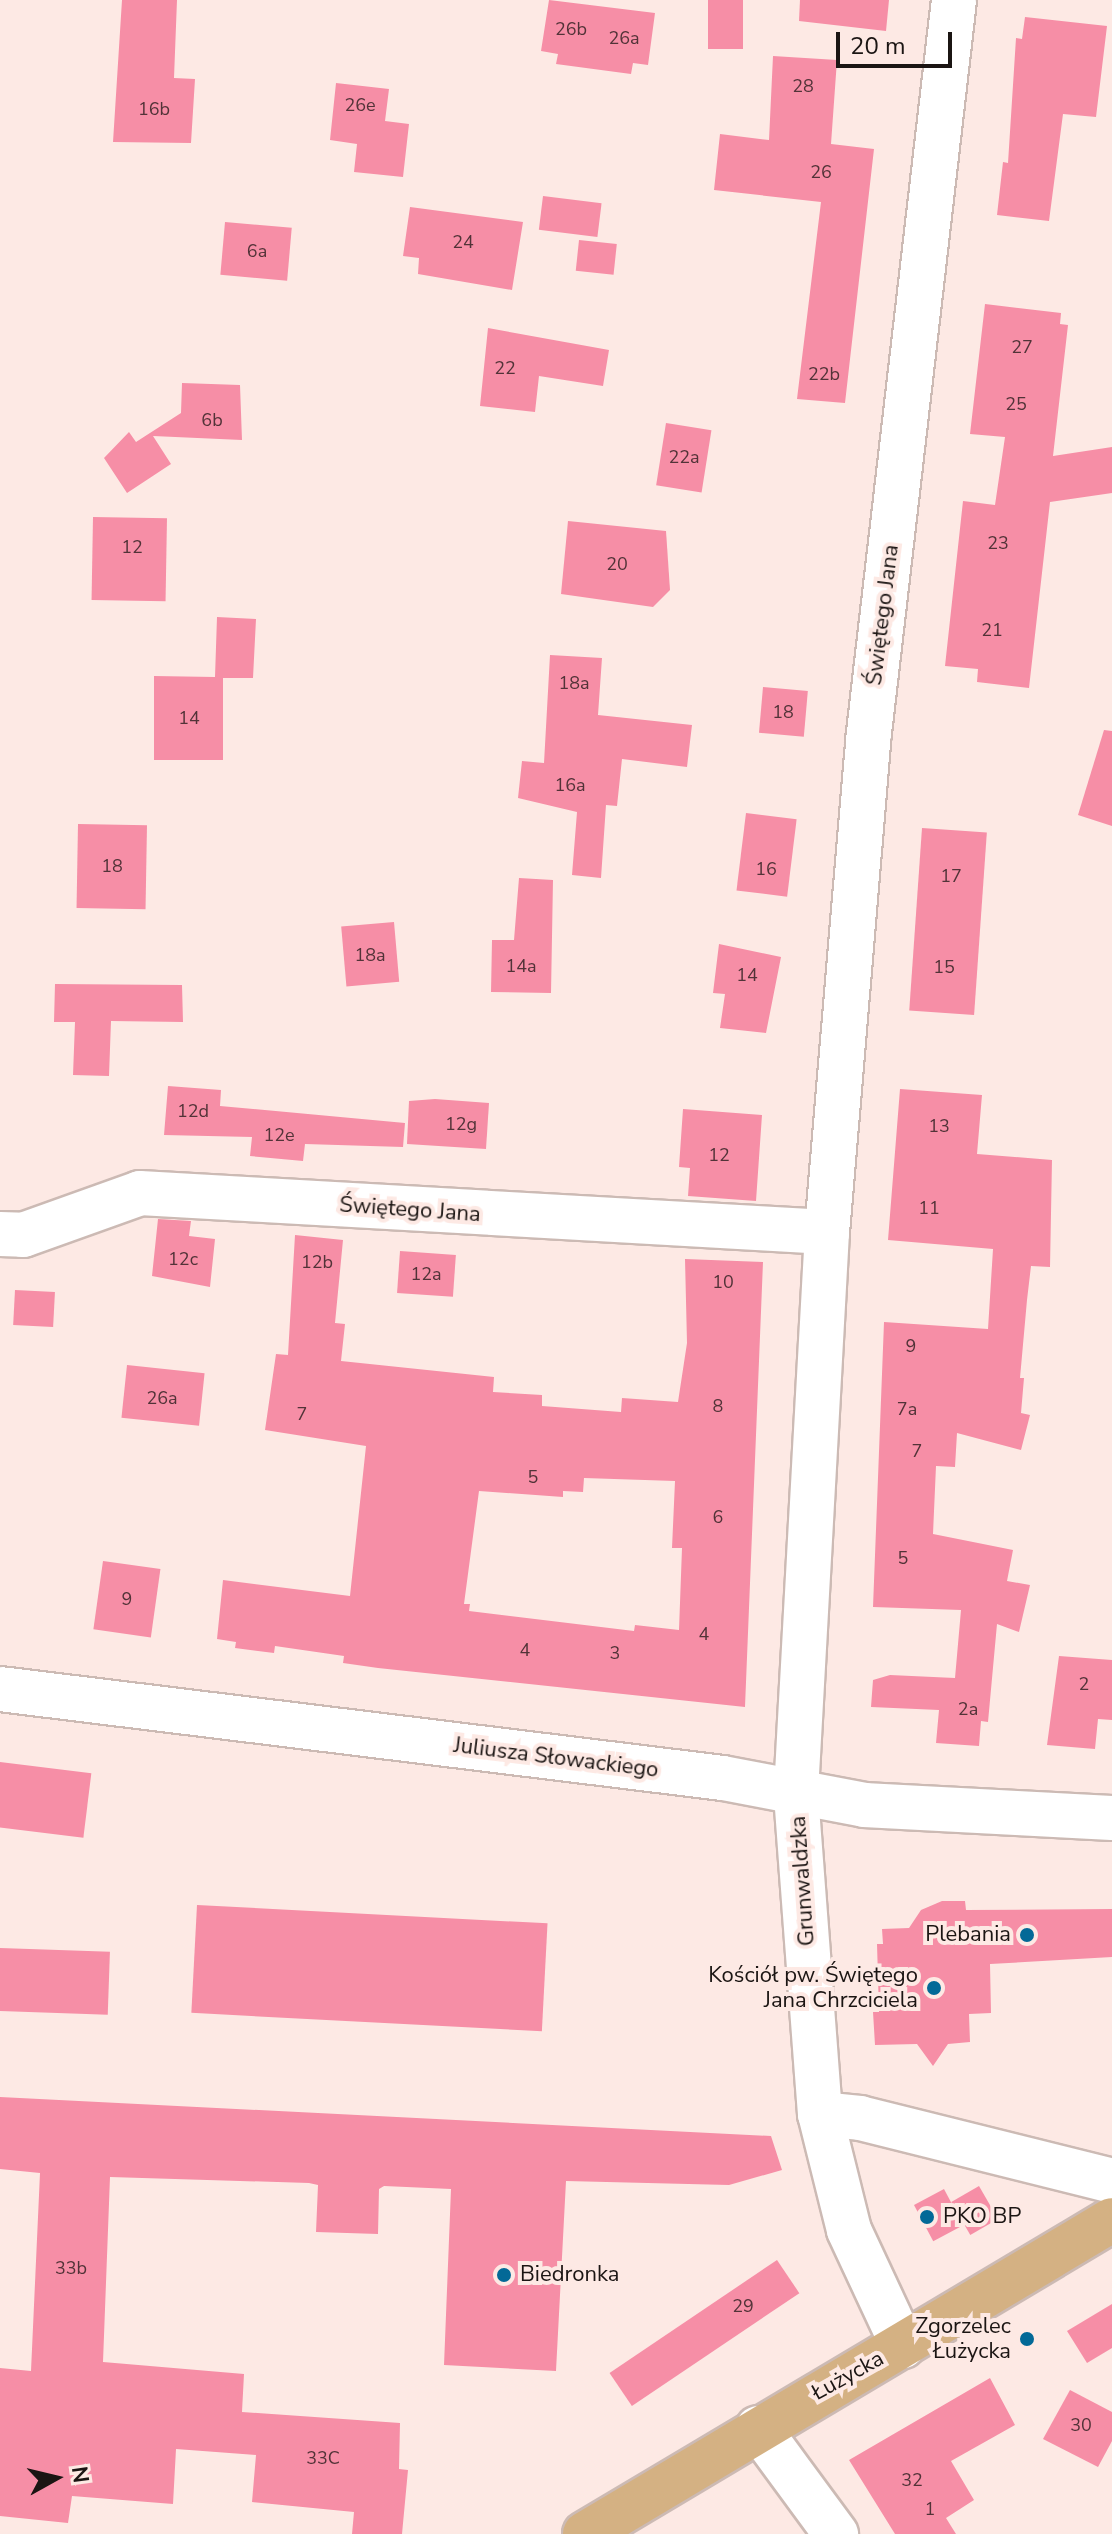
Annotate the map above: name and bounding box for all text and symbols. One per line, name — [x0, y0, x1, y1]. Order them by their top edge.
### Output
scale bar — [840, 16, 956, 66]
house number: 26b — [555, 18, 587, 40]
house number: 26a — [608, 27, 640, 49]
text: 20 m — [850, 30, 906, 62]
house number: 28 — [792, 75, 814, 97]
house number: 26e — [344, 94, 376, 116]
house number: 16b — [138, 98, 170, 120]
house number: 26 — [810, 161, 832, 183]
house number: 24 — [452, 231, 474, 253]
house number: 6a — [247, 240, 267, 262]
house number: 27 — [1011, 336, 1033, 358]
house number: 22 — [494, 357, 516, 379]
house number: 22b — [808, 363, 840, 385]
house number: 25 — [1005, 393, 1027, 415]
house number: 6b — [201, 409, 223, 431]
house number: 22a — [668, 446, 700, 468]
house number: 23 — [987, 532, 1009, 554]
house number: 12 — [121, 536, 143, 558]
street label: Świętego Jana — [861, 543, 905, 687]
house number: 20 — [606, 553, 628, 575]
house number: 21 — [981, 619, 1003, 641]
house number: 18a — [558, 672, 590, 694]
house number: 18 — [772, 701, 794, 723]
house number: 14 — [178, 707, 200, 729]
house number: 16a — [554, 774, 586, 796]
house number: 18 — [101, 855, 123, 877]
house number: 16 — [755, 858, 777, 880]
house number: 17 — [940, 865, 962, 887]
house number: 18a — [354, 944, 386, 966]
house number: 14a — [505, 955, 537, 977]
house number: 15 — [933, 956, 955, 978]
house number: 14 — [736, 964, 758, 986]
house number: 12d — [177, 1100, 209, 1122]
house number: 12g — [445, 1113, 477, 1135]
house number: 13 — [928, 1115, 950, 1137]
house number: 12e — [263, 1124, 295, 1146]
house number: 12 — [708, 1144, 730, 1166]
street label: Świętego Jana — [338, 1192, 482, 1228]
house number: 11 — [918, 1197, 940, 1219]
house number: 12c — [168, 1248, 198, 1270]
house number: 12b — [301, 1251, 333, 1273]
house number: 12a — [410, 1263, 442, 1285]
house number: 10 — [712, 1271, 734, 1293]
house number: 9 — [906, 1335, 916, 1357]
house number: 26a — [146, 1387, 178, 1409]
house number: 8 — [713, 1395, 723, 1417]
house number: 7a — [897, 1398, 917, 1420]
house number: 7 — [297, 1403, 307, 1425]
house number: 7 — [912, 1440, 922, 1462]
house number: 5 — [528, 1466, 538, 1488]
house number: 6 — [713, 1506, 723, 1528]
house number: 5 — [898, 1547, 908, 1569]
house number: 9 — [122, 1588, 132, 1610]
house number: 4 — [699, 1623, 709, 1645]
house number: 4 — [520, 1639, 530, 1661]
house number: 3 — [610, 1642, 620, 1664]
house number: 2 — [1079, 1673, 1089, 1695]
house number: 2a — [958, 1698, 978, 1720]
street label: Juliusza Słowackiego — [452, 1732, 660, 1784]
street label: Grunwaldzka — [785, 1815, 821, 1947]
place label: Plebania — [925, 1922, 1011, 1948]
marker: Plebania — [1018, 1926, 1036, 1944]
place label: Kościół pw. Świętego Jana Chrzciciela — [708, 1962, 918, 2014]
marker: Kościół pw. Świętego Jana Chrzciciela — [925, 1979, 943, 1997]
place label: PKO BP — [943, 2204, 1021, 2230]
marker: PKO BP — [918, 2208, 936, 2226]
house number: 33b — [55, 2257, 87, 2279]
place label: Biedronka — [520, 2262, 620, 2288]
marker: Biedronka — [495, 2266, 513, 2284]
house number: 29 — [732, 2295, 754, 2317]
place label: Zgorzelec Łużycka — [915, 2313, 1011, 2364]
marker: Zgorzelec Łużycka — [1018, 2330, 1036, 2348]
street label: Łużycka — [807, 2346, 889, 2406]
house number: 30 — [1070, 2414, 1092, 2436]
north arrow — [16, 2438, 96, 2518]
house number: 33C — [306, 2447, 340, 2469]
text: N — [64, 2464, 96, 2485]
house number: 32 — [901, 2469, 923, 2491]
house number: 1 — [925, 2498, 935, 2520]

